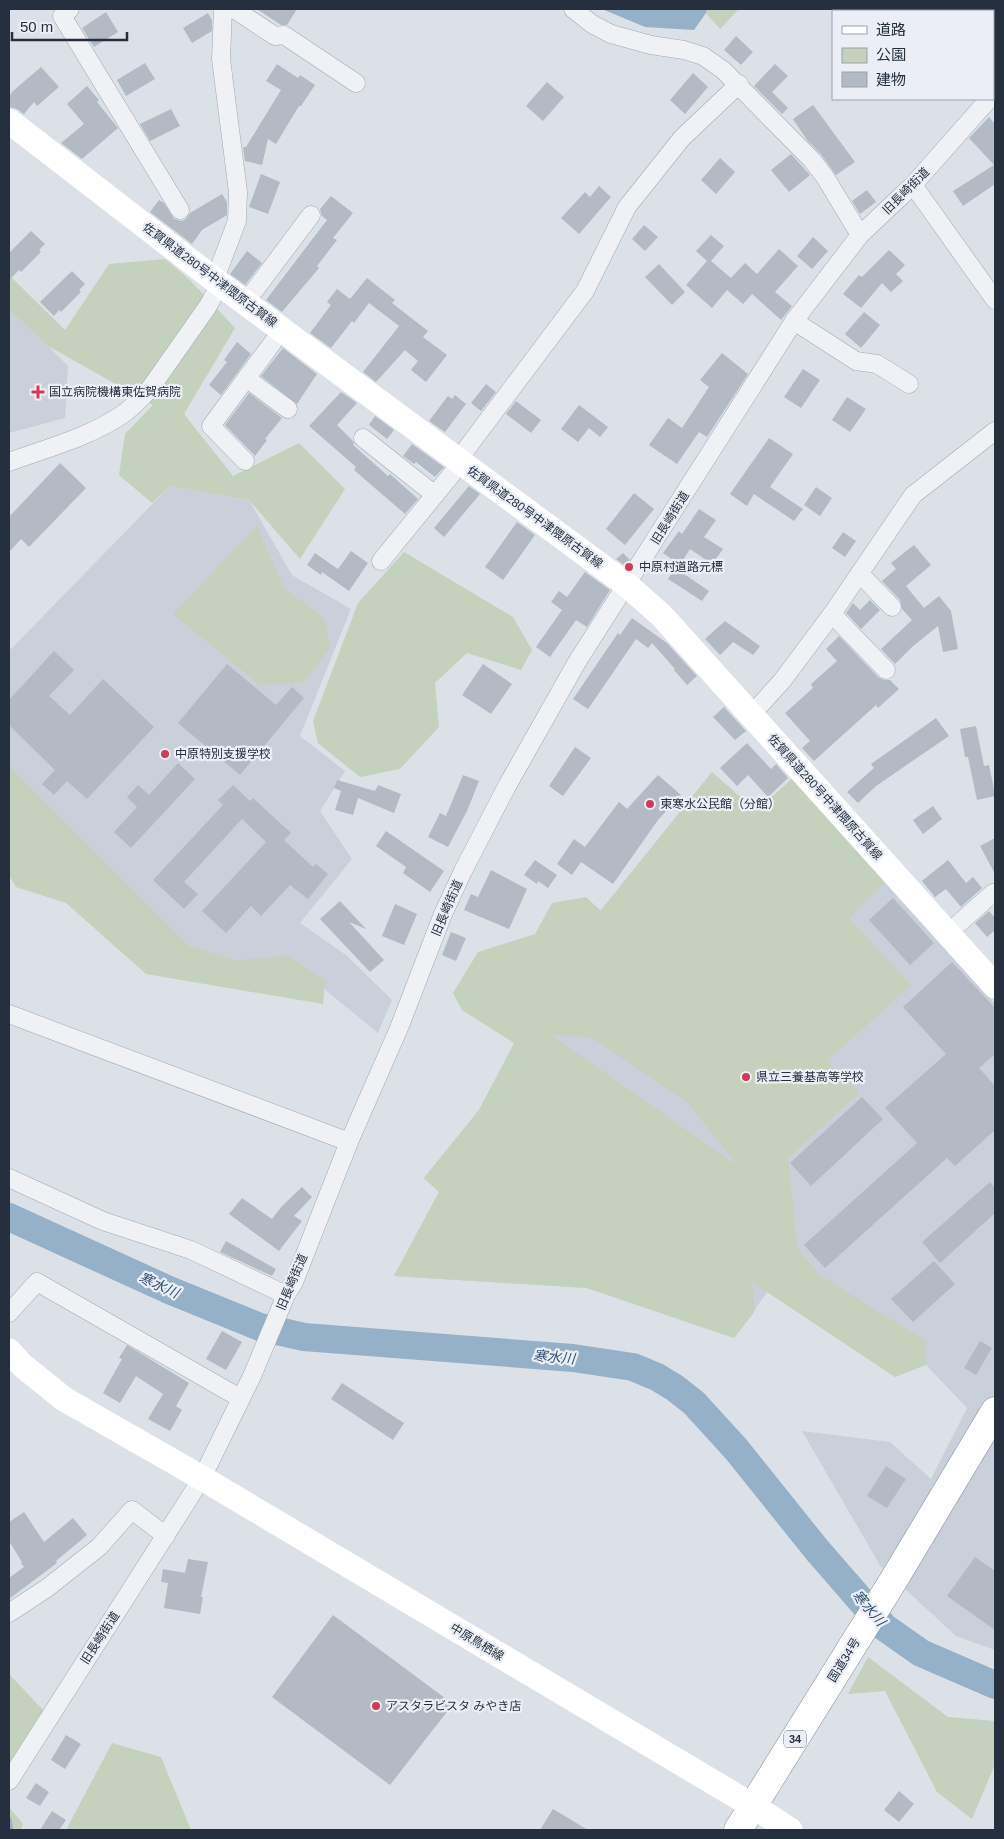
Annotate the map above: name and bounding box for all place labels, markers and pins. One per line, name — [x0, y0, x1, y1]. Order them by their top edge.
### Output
marker: 国立病院機構東佐賀病院 — [31, 385, 45, 399]
place label: 国立病院機構東佐賀病院 — [49, 385, 181, 399]
place label: 中原村道路元標 — [639, 560, 723, 574]
marker: 中原村道路元標 — [623, 561, 635, 573]
place label: 中原特別支援学校 — [175, 747, 271, 761]
marker: 中原特別支援学校 — [159, 748, 171, 760]
place label: 東寒水公民館（分館） — [660, 797, 780, 811]
marker: 東寒水公民館（分館） — [644, 798, 656, 810]
place label: 県立三養基高等学校 — [756, 1070, 864, 1084]
marker: 県立三養基高等学校 — [740, 1071, 752, 1083]
place label: アスタラビスタ みやき店 — [386, 1699, 521, 1713]
marker: アスタラビスタ みやき店 — [370, 1700, 382, 1712]

